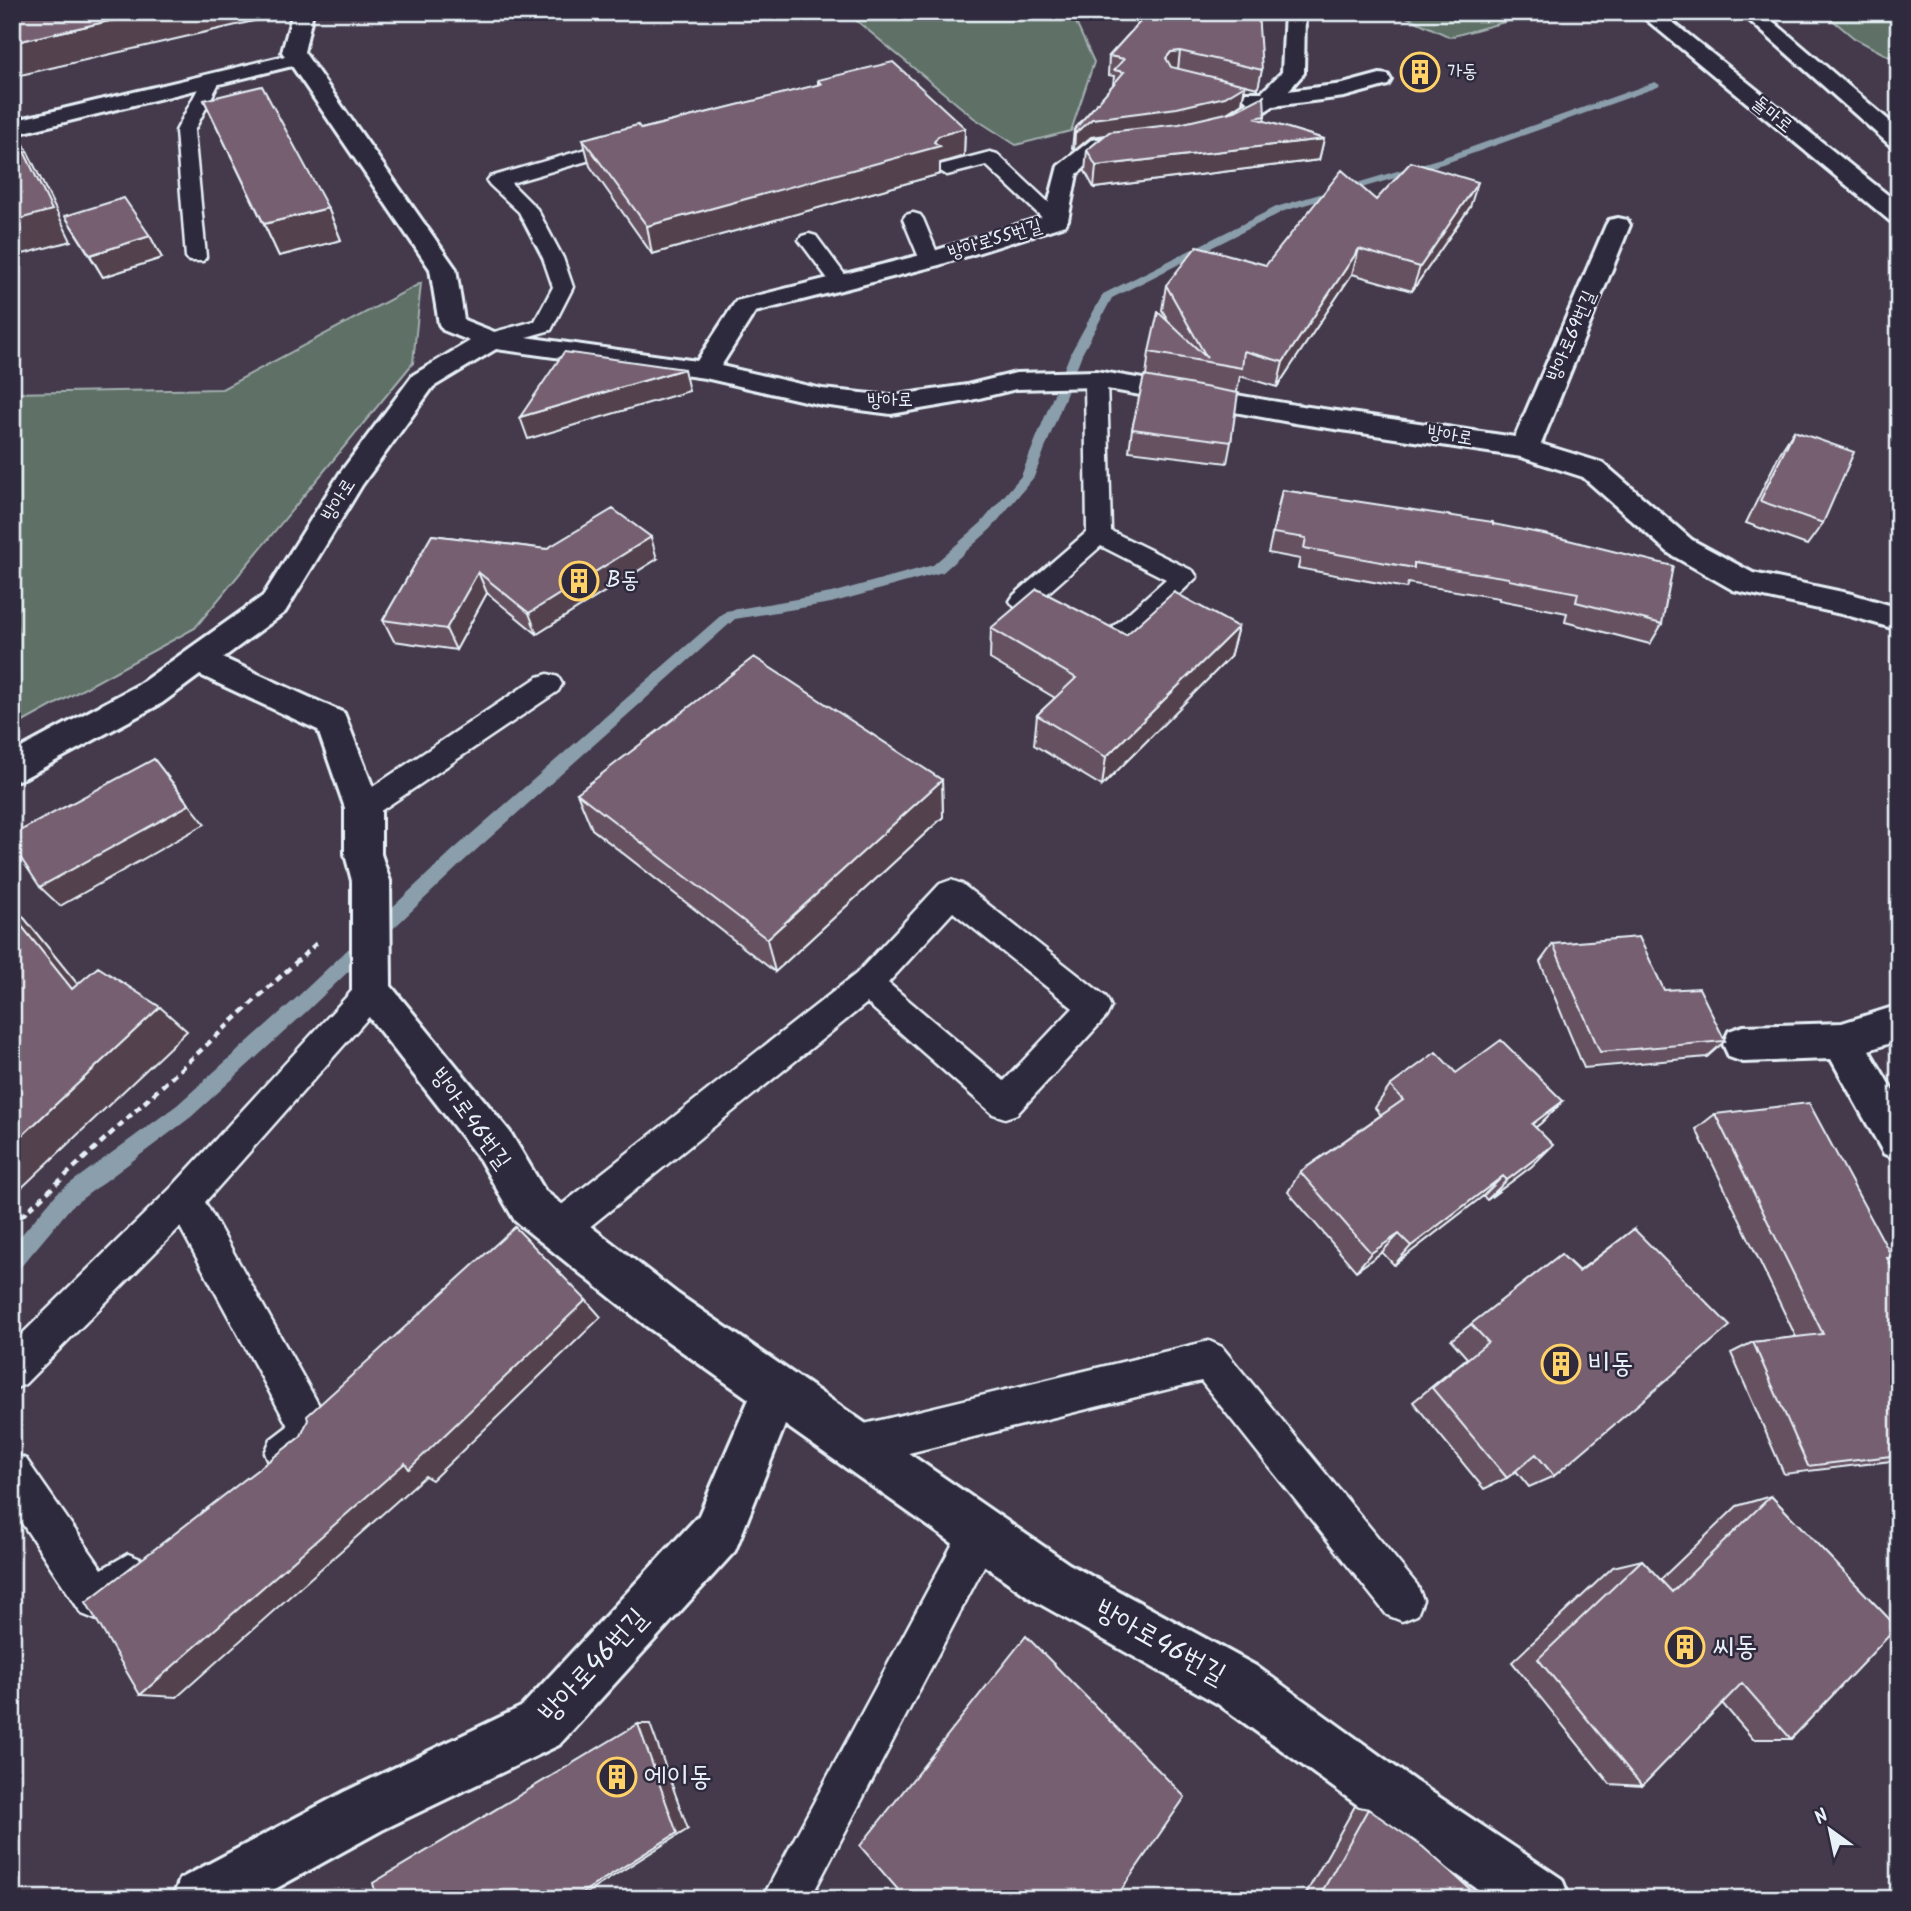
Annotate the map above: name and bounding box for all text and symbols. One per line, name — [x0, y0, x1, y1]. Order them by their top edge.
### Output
building icon: 가동 — [1399, 51, 1441, 93]
place label: 가동 — [1447, 57, 1478, 87]
street label: 돌마로 — [1745, 89, 1799, 141]
street label: 방아로55번길 — [944, 211, 1046, 269]
street label: 방아로69번길 — [1539, 286, 1605, 386]
street label: 방아로 — [867, 386, 913, 416]
street label: 방아로 — [1425, 418, 1475, 454]
street label: 방아로 — [314, 473, 364, 527]
building icon: B동 — [558, 560, 600, 602]
place label: B동 — [606, 563, 639, 599]
street label: 방아로46번길 — [421, 1061, 519, 1177]
place label: 비동 — [1588, 1342, 1633, 1387]
building icon: 비동 — [1540, 1343, 1582, 1385]
street label: 방아로46번길 — [1086, 1588, 1234, 1698]
street label: 방아로46번길 — [529, 1598, 659, 1734]
place label: 씨동 — [1712, 1625, 1757, 1670]
building icon: 씨동 — [1664, 1626, 1706, 1668]
place label: 에이동 — [644, 1755, 712, 1800]
building icon: 에이동 — [596, 1756, 638, 1798]
north arrow — [1796, 1796, 1866, 1866]
text: N — [1809, 1802, 1835, 1833]

